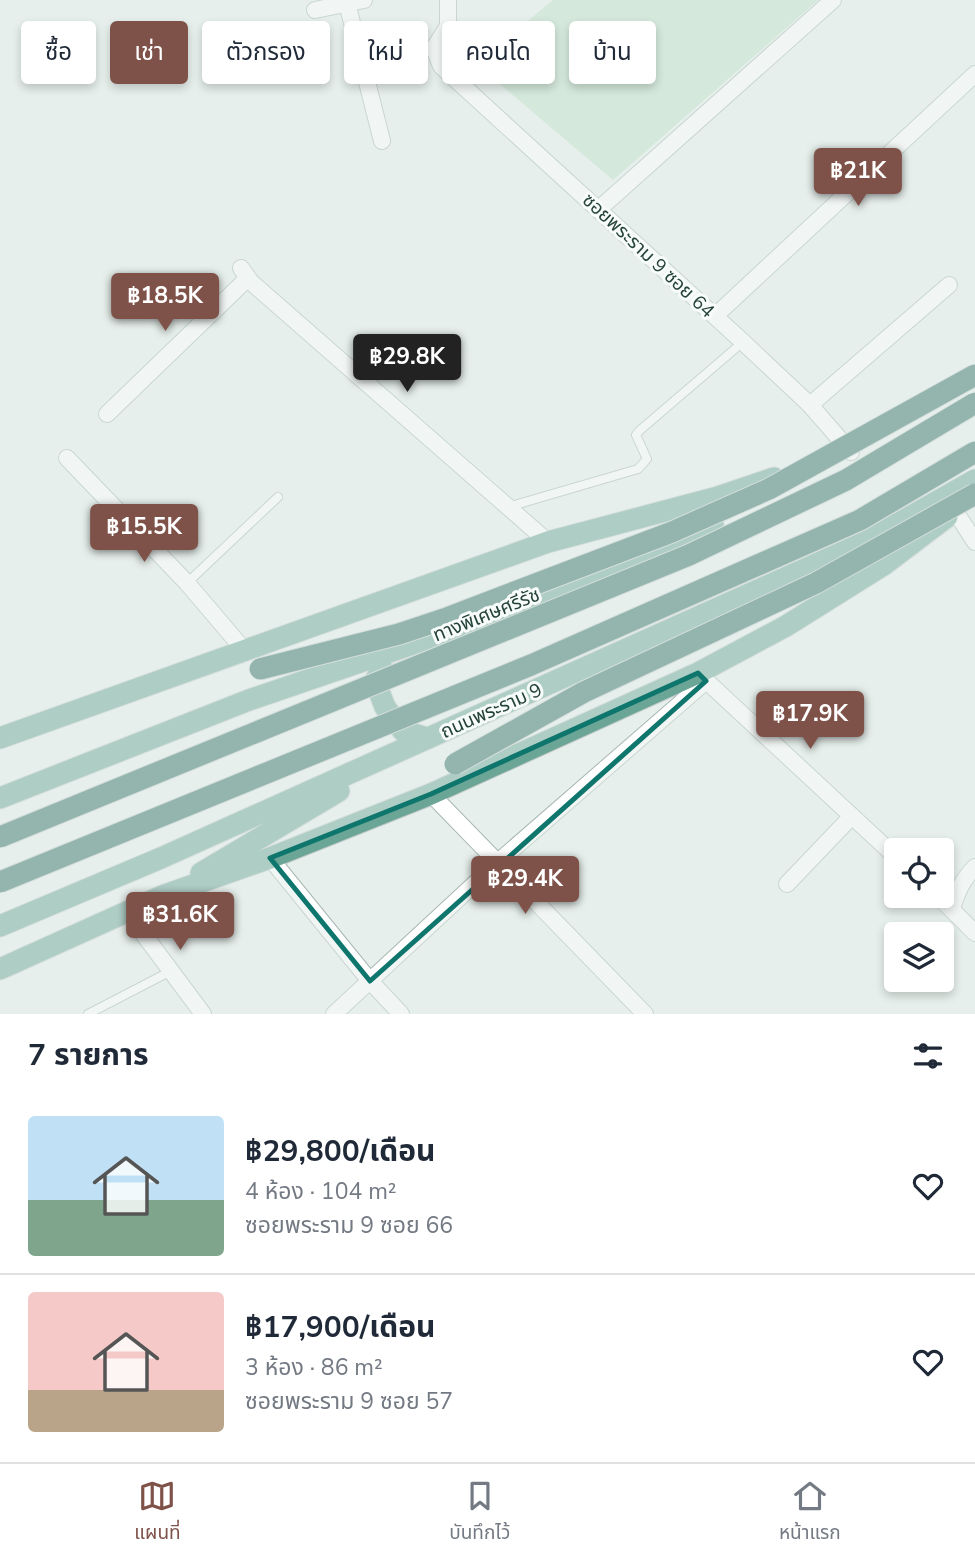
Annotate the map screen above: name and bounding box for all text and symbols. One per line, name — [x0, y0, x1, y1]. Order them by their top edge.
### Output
chip: ซื้อ — [21, 21, 96, 84]
chip: เช่า — [110, 21, 188, 84]
chip: ตัวกรอง — [202, 21, 330, 84]
chip: ใหม่ — [344, 21, 428, 84]
chip: คอนโด — [442, 21, 555, 84]
chip: บ้าน — [569, 21, 656, 84]
pin: ฿21K — [817, 148, 899, 208]
text: ฿21K — [830, 155, 886, 186]
street label: ซอยพระราม 9 ซอย 64 — [577, 188, 720, 324]
pin: ฿18.5K — [108, 274, 222, 333]
text: ฿18.5K — [127, 280, 203, 311]
pin: ฿29.8K — [350, 334, 464, 394]
text: ฿29.8K — [369, 341, 445, 372]
pin: ฿15.5K — [87, 504, 201, 564]
text: ฿15.5K — [106, 511, 182, 542]
street label: ทางพิเศษศรีรัช — [429, 582, 544, 648]
street label: ถนนพระราม 9 — [437, 677, 546, 745]
pin: ฿17.9K — [753, 692, 867, 751]
text: ฿17.9K — [772, 698, 848, 729]
map controls — [884, 838, 954, 992]
button: locate — [884, 838, 954, 908]
pin: ฿29.4K — [468, 856, 582, 916]
text: ฿29.4K — [487, 863, 563, 894]
pin: ฿31.6K — [123, 892, 237, 952]
text: ฿31.6K — [142, 899, 218, 930]
button: layers — [884, 922, 954, 992]
text: 7 รายการ — [28, 1035, 149, 1076]
icon: filters — [909, 1037, 947, 1075]
text: ฿29,800/เดือน — [245, 1131, 435, 1172]
icon: home — [84, 1144, 168, 1228]
icon: heart — [909, 1167, 947, 1205]
text: 4 ห้อง · 104 m² — [245, 1176, 397, 1207]
text: ซอยพระราม 9 ซอย 66 — [245, 1210, 453, 1241]
text: ฿17,900/เดือน — [245, 1307, 435, 1348]
icon: home — [84, 1320, 168, 1404]
icon: heart — [909, 1343, 947, 1381]
text: 3 ห้อง · 86 m² — [245, 1352, 383, 1383]
text: ซอยพระราม 9 ซอย 57 — [245, 1386, 453, 1417]
tab: แผนที่ — [134, 1477, 181, 1548]
tab: บันทึกไว้ — [449, 1477, 510, 1548]
tab: หน้าแรก — [779, 1477, 841, 1548]

